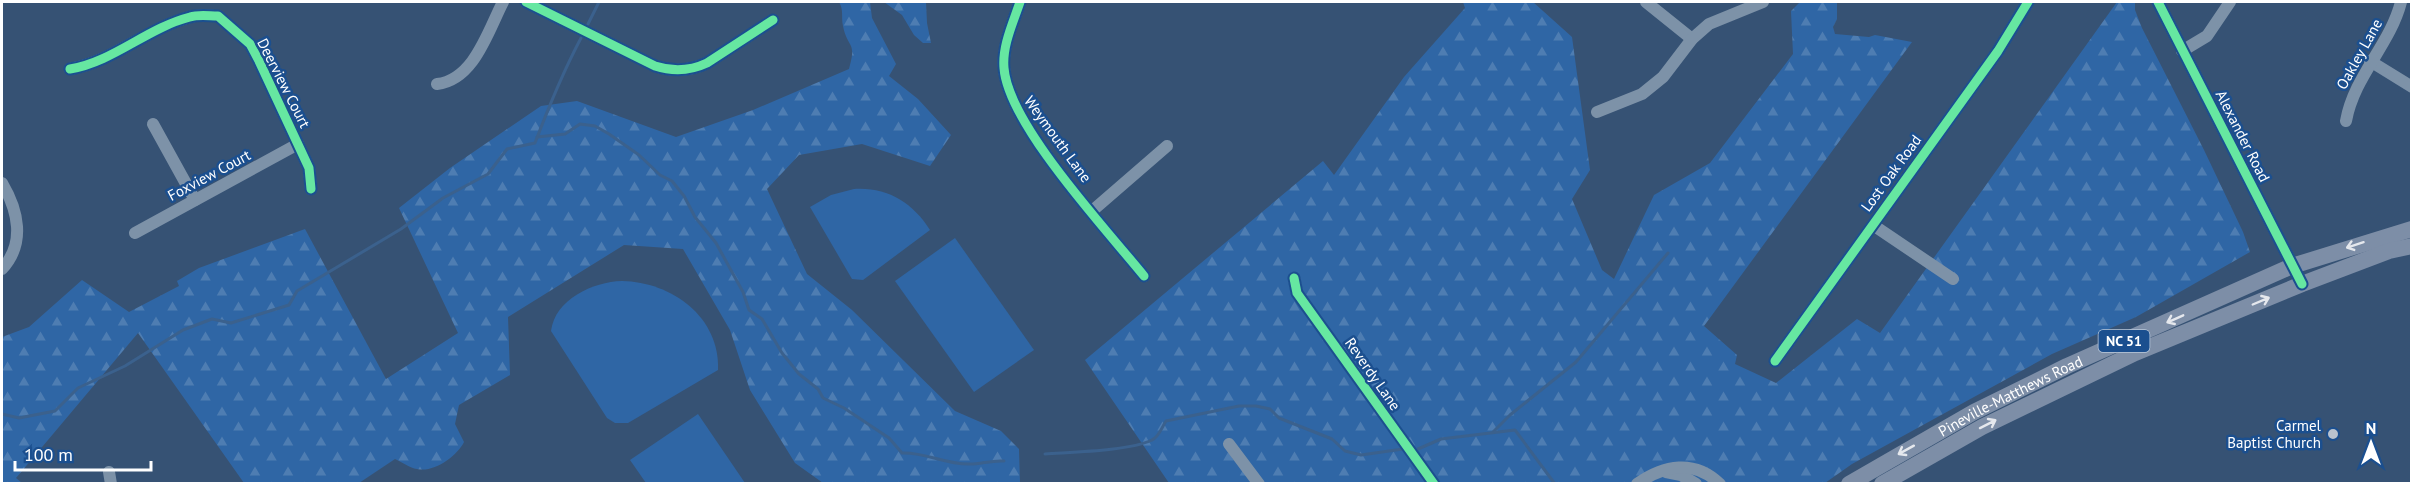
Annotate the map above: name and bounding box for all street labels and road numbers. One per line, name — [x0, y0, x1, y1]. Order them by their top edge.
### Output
street label: Oakley Lane — [2332, 15, 2386, 93]
street label: Deerview Court — [253, 35, 315, 131]
street label: Alexander Road — [2212, 87, 2274, 185]
street label: Weymouth Lane — [1020, 92, 1096, 186]
street label: Lost Oak Road — [1857, 131, 1925, 215]
street label: Foxview Court — [164, 145, 254, 205]
road number: NC 51 — [2098, 330, 2150, 352]
street label: Reverdy Lane — [1341, 334, 1405, 414]
street label: Pineville-Matthews Road — [1935, 351, 2085, 440]

